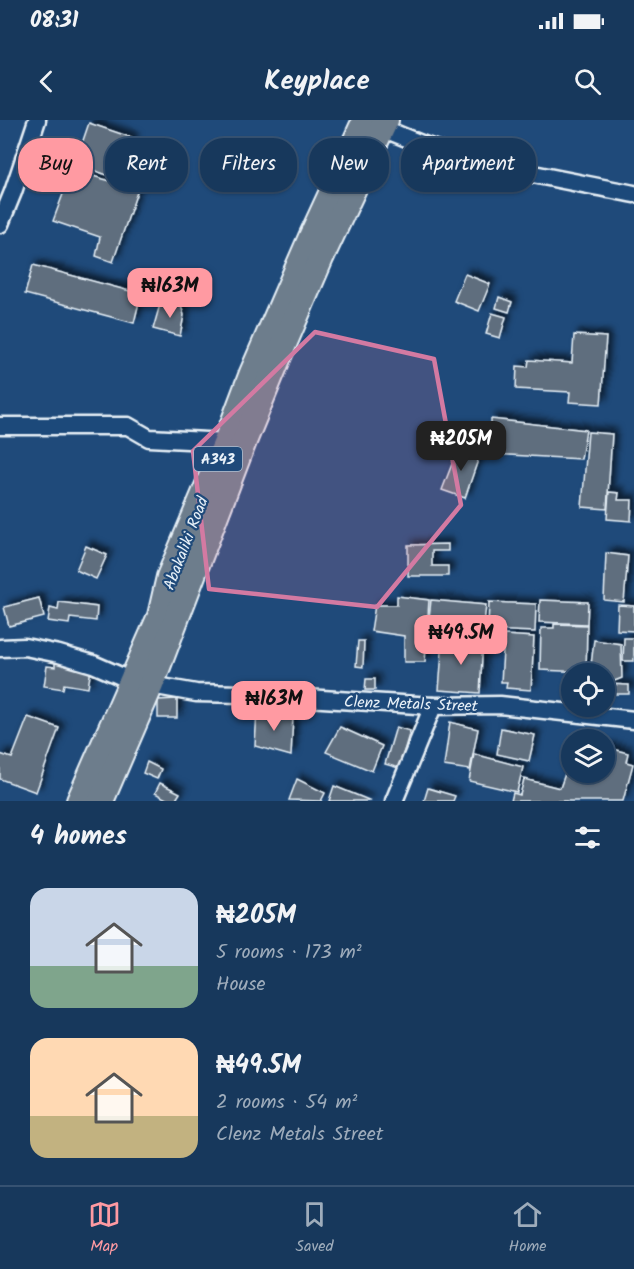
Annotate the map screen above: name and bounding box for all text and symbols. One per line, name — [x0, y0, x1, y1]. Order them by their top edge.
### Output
text: 08:31 — [30, 4, 78, 39]
text: Keyplace — [264, 60, 370, 103]
icon: back — [30, 65, 63, 98]
icon: search — [571, 65, 604, 98]
chip: Buy — [18, 138, 93, 192]
chip: Rent — [105, 138, 188, 192]
chip: Filters — [200, 138, 297, 192]
chip: New — [309, 138, 389, 192]
chip: Apartment — [401, 138, 536, 192]
pin: ₦163M — [128, 268, 212, 319]
text: ₦163M — [141, 271, 199, 303]
pin: ₦205M — [419, 421, 503, 472]
text: ₦205M — [430, 424, 492, 456]
road number: A343 — [194, 447, 242, 471]
street label: Abakaliki Road — [157, 492, 216, 594]
pin: ₦49.5M — [412, 615, 510, 666]
text: ₦49.5M — [428, 618, 494, 650]
map controls — [561, 663, 615, 783]
button: locate — [561, 663, 615, 717]
pin: ₦163M — [232, 681, 316, 732]
text: ₦163M — [245, 684, 303, 716]
street label: Clenz Metals Street — [344, 690, 479, 719]
button: layers — [561, 729, 615, 783]
text: 4 homes — [30, 816, 127, 858]
icon: filters — [571, 821, 604, 854]
text: ₦205M — [216, 895, 296, 937]
icon: home — [78, 912, 150, 984]
text: 5 rooms · 173 m² — [216, 937, 362, 969]
text: House — [216, 969, 266, 1001]
text: ₦49.5M — [216, 1045, 301, 1087]
icon: home — [78, 1062, 150, 1134]
text: 2 rooms · 54 m² — [216, 1087, 357, 1119]
text: Clenz Metals Street — [216, 1119, 383, 1151]
tab: Map — [88, 1198, 121, 1259]
tab: Saved — [296, 1198, 334, 1259]
tab: Home — [509, 1198, 546, 1259]

